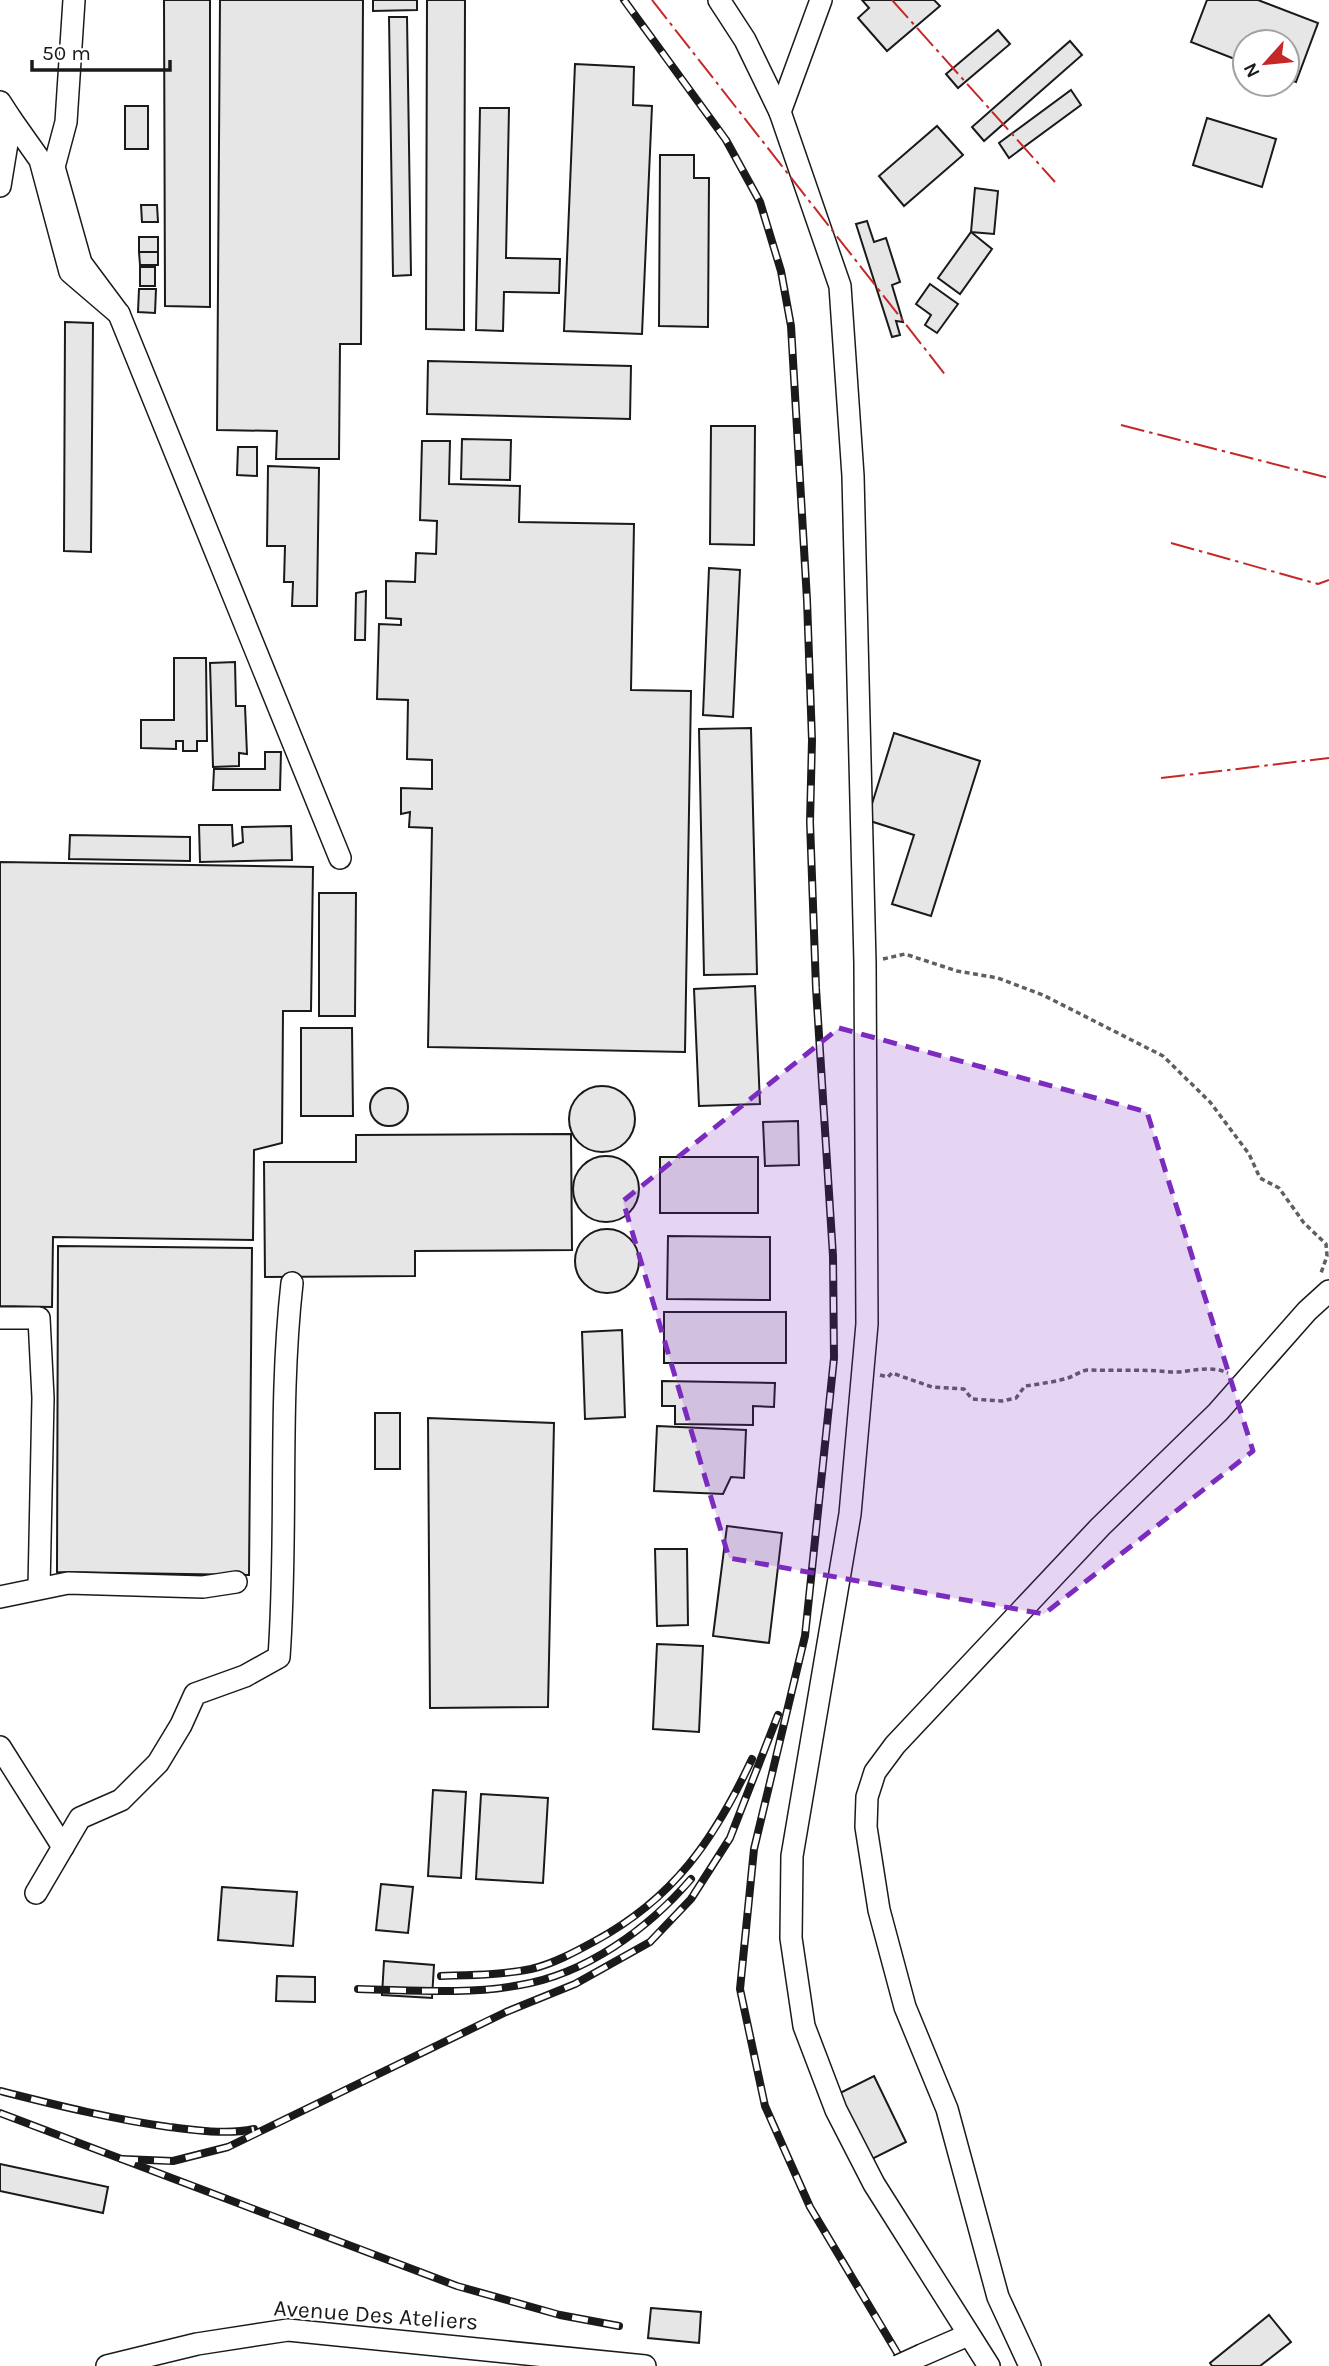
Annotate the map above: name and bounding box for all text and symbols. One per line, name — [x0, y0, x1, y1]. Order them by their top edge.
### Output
scale bar — [32, 28, 170, 72]
north arrow — [1231, 28, 1301, 98]
text: 50 m — [42, 41, 91, 65]
text: N — [1239, 59, 1265, 81]
street label: Avenue Des Ateliers — [273, 2294, 479, 2336]

